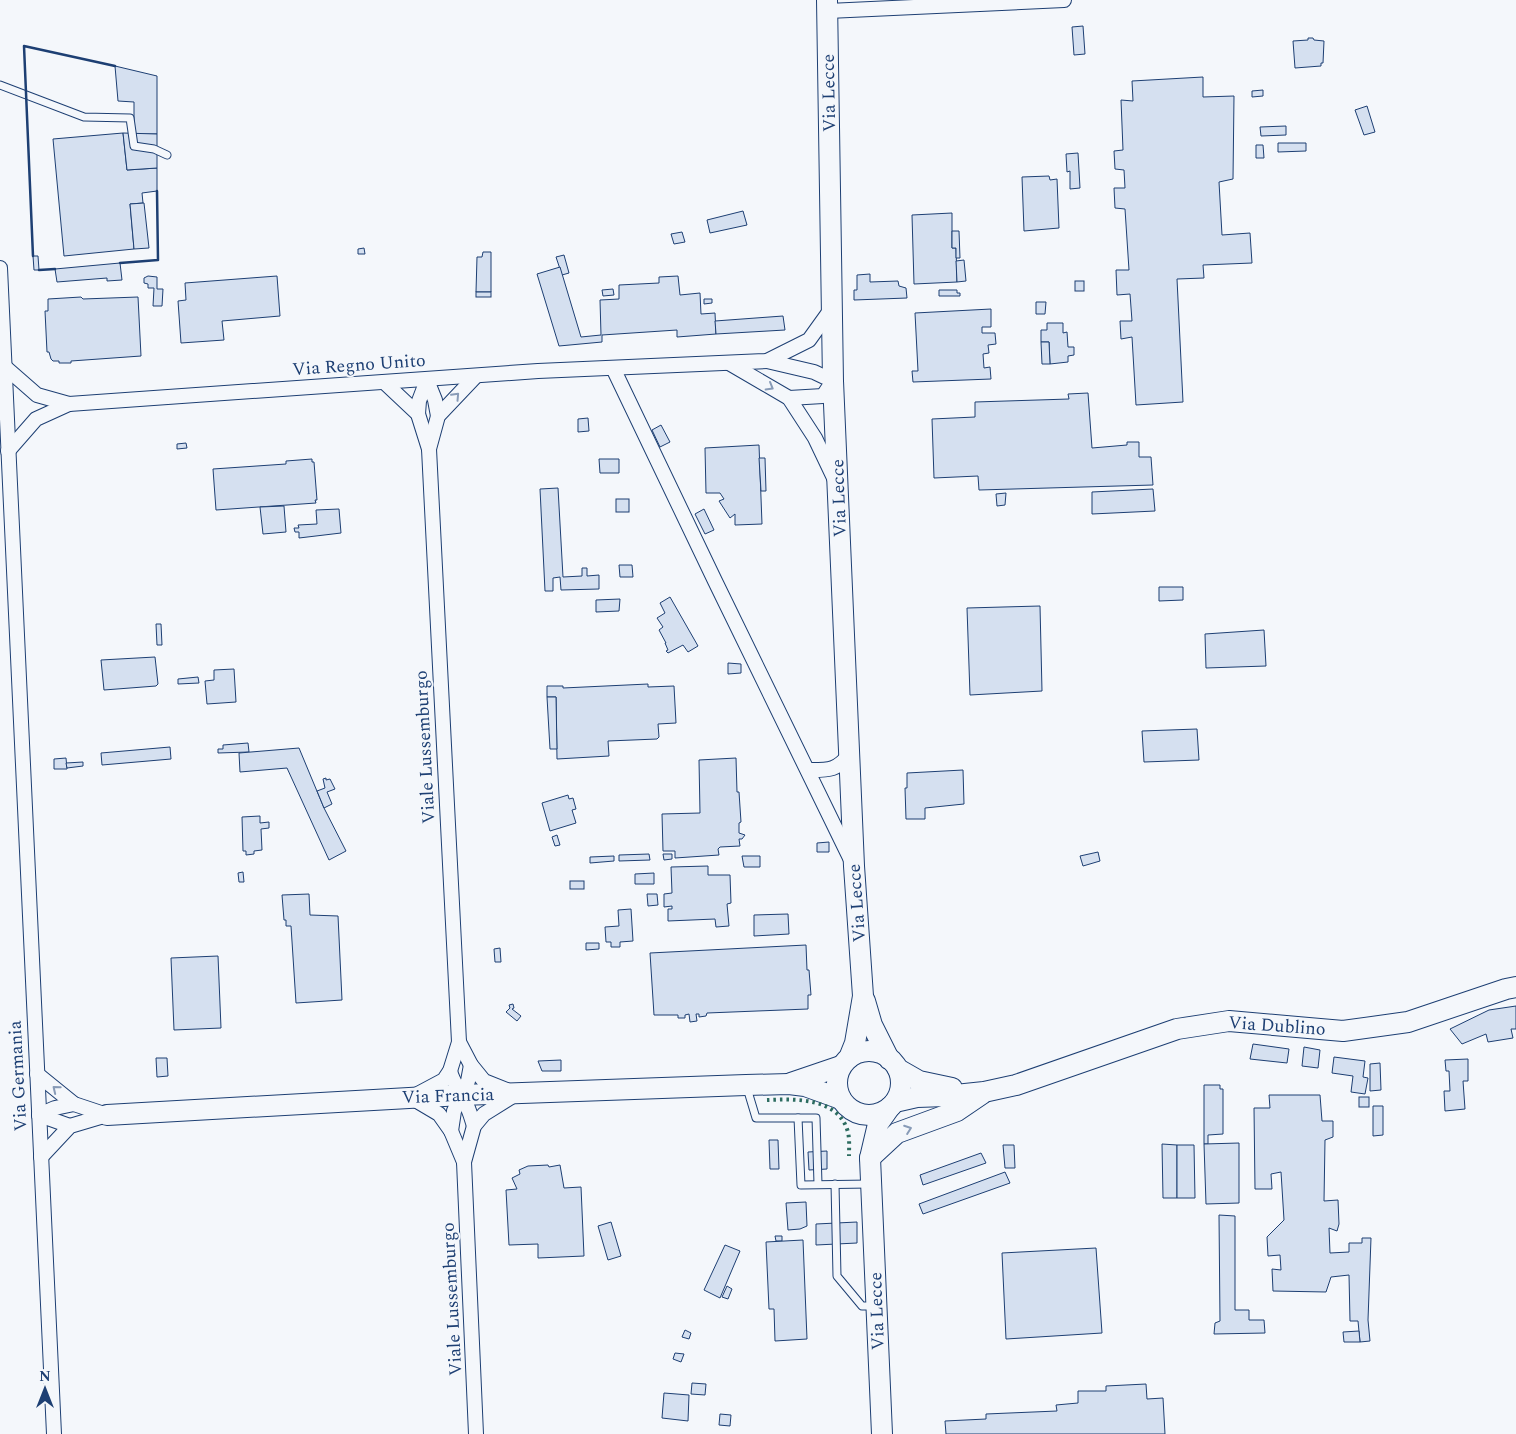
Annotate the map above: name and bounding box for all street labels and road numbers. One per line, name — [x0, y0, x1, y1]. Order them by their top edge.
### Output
street label: Via Lecce — [815, 54, 843, 132]
street label: Via Regno Unito — [291, 347, 427, 383]
street label: Via Lecce — [824, 458, 854, 538]
street label: Viale Lussemburgo — [407, 670, 443, 824]
street label: Via Lecce — [841, 863, 873, 943]
street label: Via Dublino — [1227, 1009, 1327, 1043]
street label: Via Germania — [2, 1020, 34, 1132]
street label: Via Francia — [401, 1081, 495, 1111]
street label: Viale Lussemburgo — [434, 1222, 470, 1376]
street label: Via Lecce — [862, 1271, 892, 1351]

